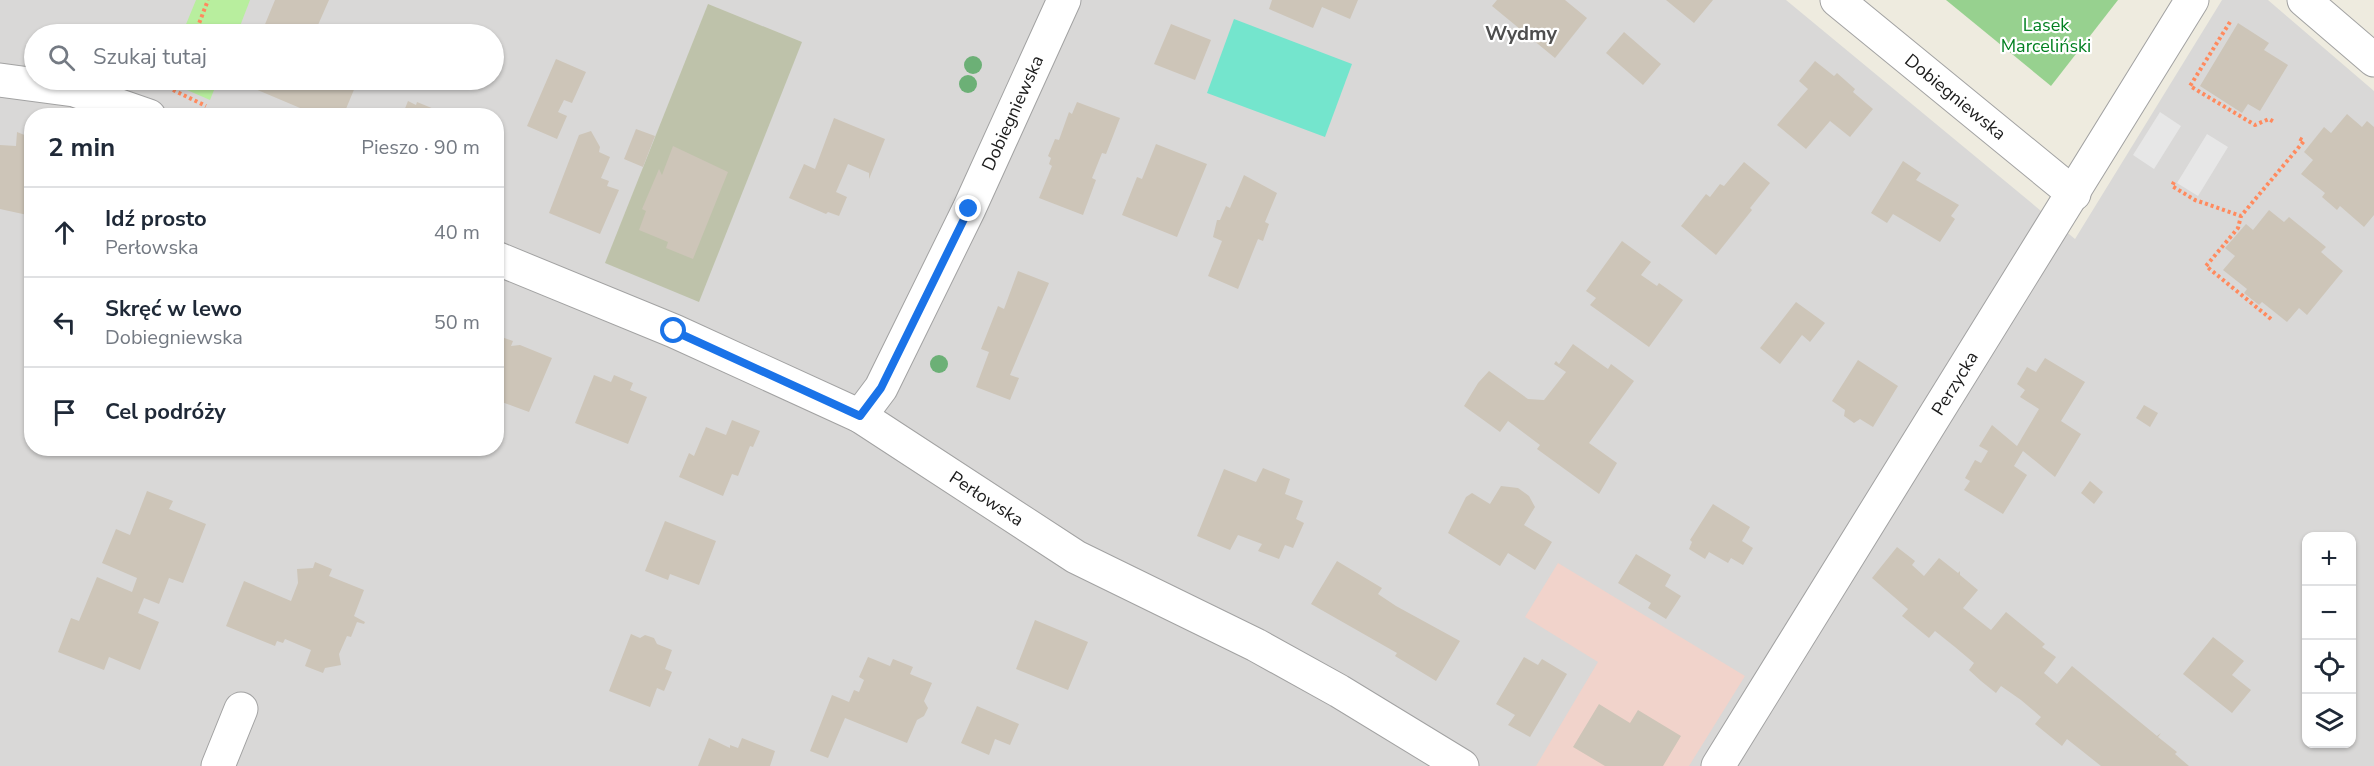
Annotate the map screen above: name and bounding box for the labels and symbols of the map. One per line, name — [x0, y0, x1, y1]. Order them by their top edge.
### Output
park label: Lasek Marceliński — [2001, 13, 2091, 58]
district label: Wydmy — [1485, 20, 1557, 47]
street label: Dobiegniewska — [1900, 48, 2011, 146]
street label: Dobiegniewska — [976, 51, 1049, 174]
route end — [955, 195, 981, 221]
route start — [660, 317, 686, 343]
street label: Perzycka — [1926, 347, 1984, 420]
street label: Perłowska — [945, 466, 1028, 532]

